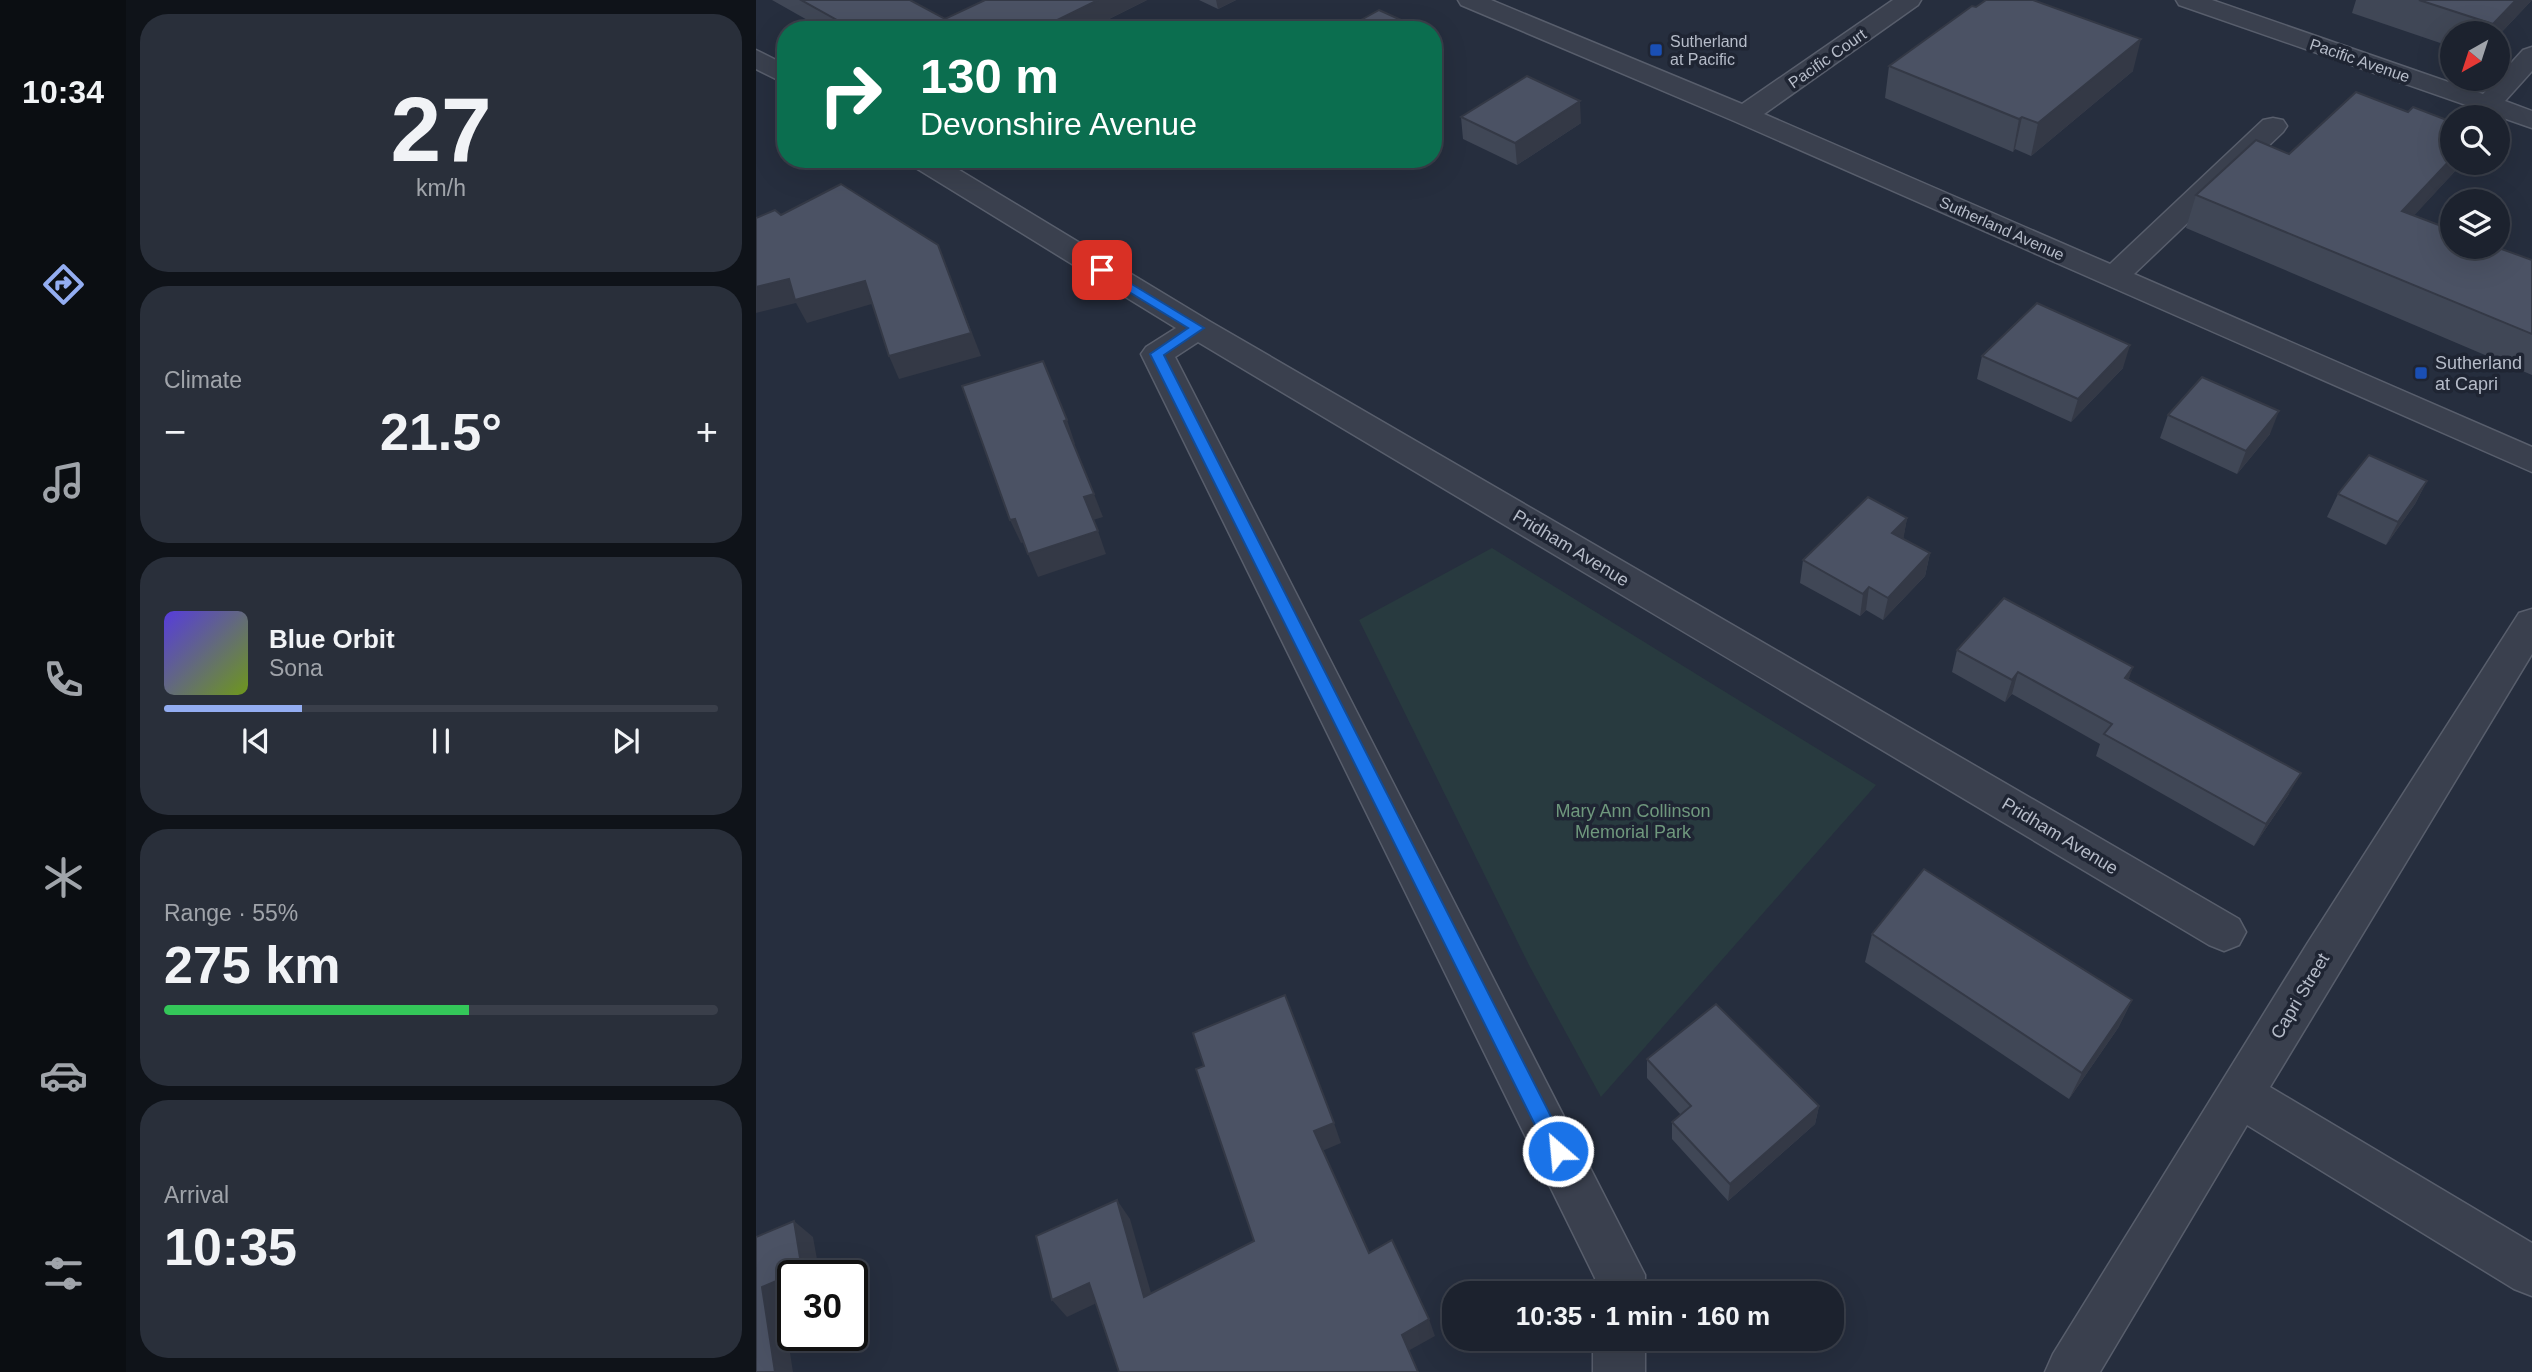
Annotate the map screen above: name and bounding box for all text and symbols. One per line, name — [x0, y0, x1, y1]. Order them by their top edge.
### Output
north arrow — [2440, 21, 2510, 91]
map controls — [2440, 21, 2510, 259]
street label: Pacific Court — [1785, 25, 1870, 91]
place label: Sutherland at Pacific — [1670, 33, 1747, 68]
street label: Pacific Avenue — [2308, 35, 2412, 86]
marker: Sutherland at Pacific — [1648, 42, 1664, 58]
icon: right — [805, 49, 896, 140]
text: 130 m — [920, 49, 1059, 103]
text: 10:34 — [22, 74, 104, 110]
text: 27 — [390, 79, 492, 180]
button: search — [2440, 105, 2510, 175]
text: Devonshire Avenue — [920, 106, 1197, 142]
text: km/h — [416, 175, 466, 201]
button: layers — [2440, 189, 2510, 259]
street label: Sutherland Avenue — [1937, 193, 2067, 264]
pin — [1072, 240, 1132, 300]
icon: arrive — [1083, 251, 1121, 289]
icon: directions — [39, 260, 88, 309]
place label: Sutherland at Capri — [2435, 353, 2522, 394]
marker: Sutherland at Capri — [2413, 365, 2429, 381]
text: Climate — [164, 367, 242, 393]
text: 21.5° — [380, 403, 502, 461]
text: − — [164, 411, 186, 453]
text: + — [696, 411, 718, 453]
icon: music — [39, 458, 88, 507]
street label: Pridham Avenue — [1509, 505, 1633, 591]
text: Blue Orbit — [269, 624, 395, 654]
icon: phone — [39, 655, 88, 704]
text: Sona — [269, 655, 323, 681]
icon: previous — [237, 722, 275, 760]
icon: pause — [422, 722, 460, 760]
icon: next — [607, 722, 645, 760]
street label: Pridham Avenue — [1998, 793, 2122, 879]
park label: Mary Ann Collinson Memorial Park — [1555, 801, 1711, 842]
icon: climate — [39, 853, 88, 902]
text: Range · 55% — [164, 900, 298, 926]
text: 275 km — [164, 936, 340, 994]
street label: Capri Street — [2267, 950, 2333, 1042]
icon: car — [39, 1051, 88, 1100]
position arrow — [1521, 1114, 1595, 1188]
text: Arrival — [164, 1182, 229, 1208]
text: 10:35 — [164, 1218, 297, 1276]
icon: filters — [39, 1249, 88, 1298]
speed limit sign: 30 — [777, 1260, 868, 1351]
text: 10:35 · 1 min · 160 m — [1516, 1301, 1770, 1331]

